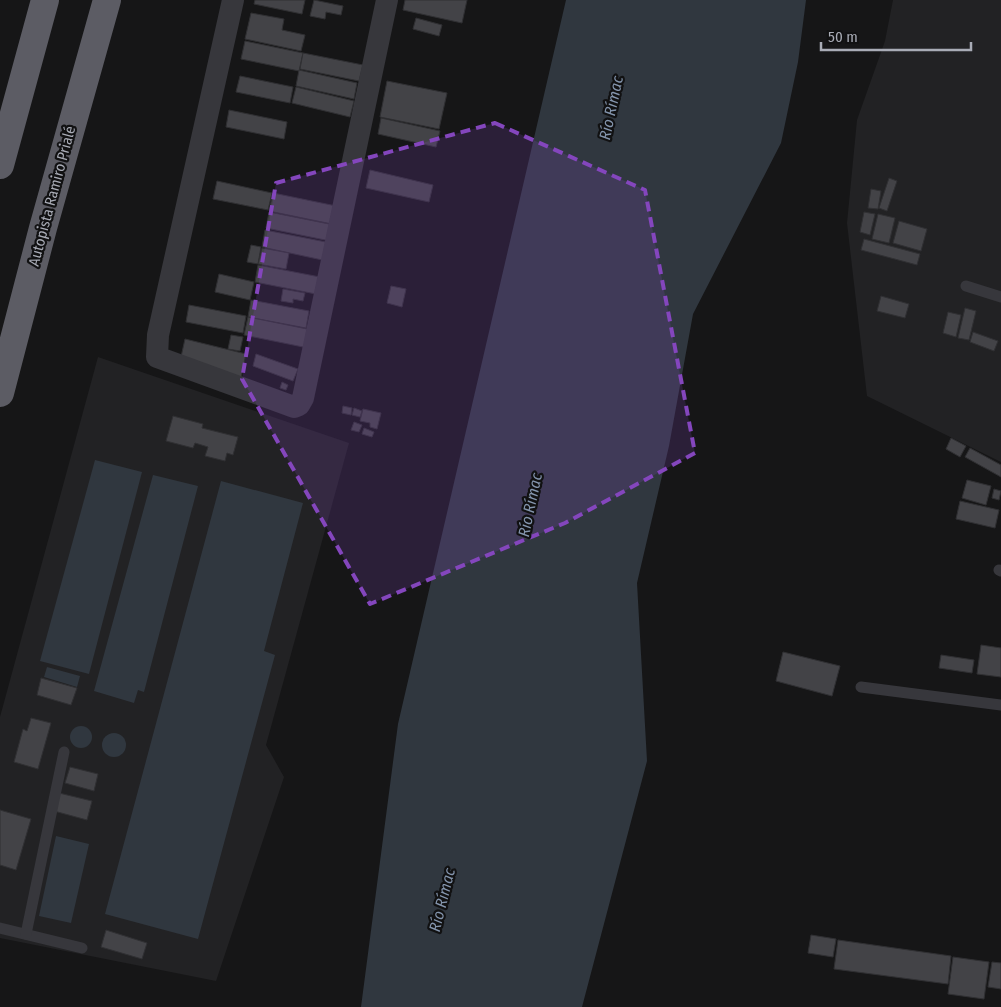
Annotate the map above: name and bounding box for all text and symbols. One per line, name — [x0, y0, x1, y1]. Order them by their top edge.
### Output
scale bar — [821, 20, 971, 52]
text: 50 m — [828, 28, 858, 46]
water label: Río Rímac — [595, 74, 627, 142]
street label: Autopista Ramiro Prialé — [25, 124, 79, 268]
water label: Río Rímac — [514, 471, 546, 539]
water label: Río Rímac — [425, 866, 459, 934]

